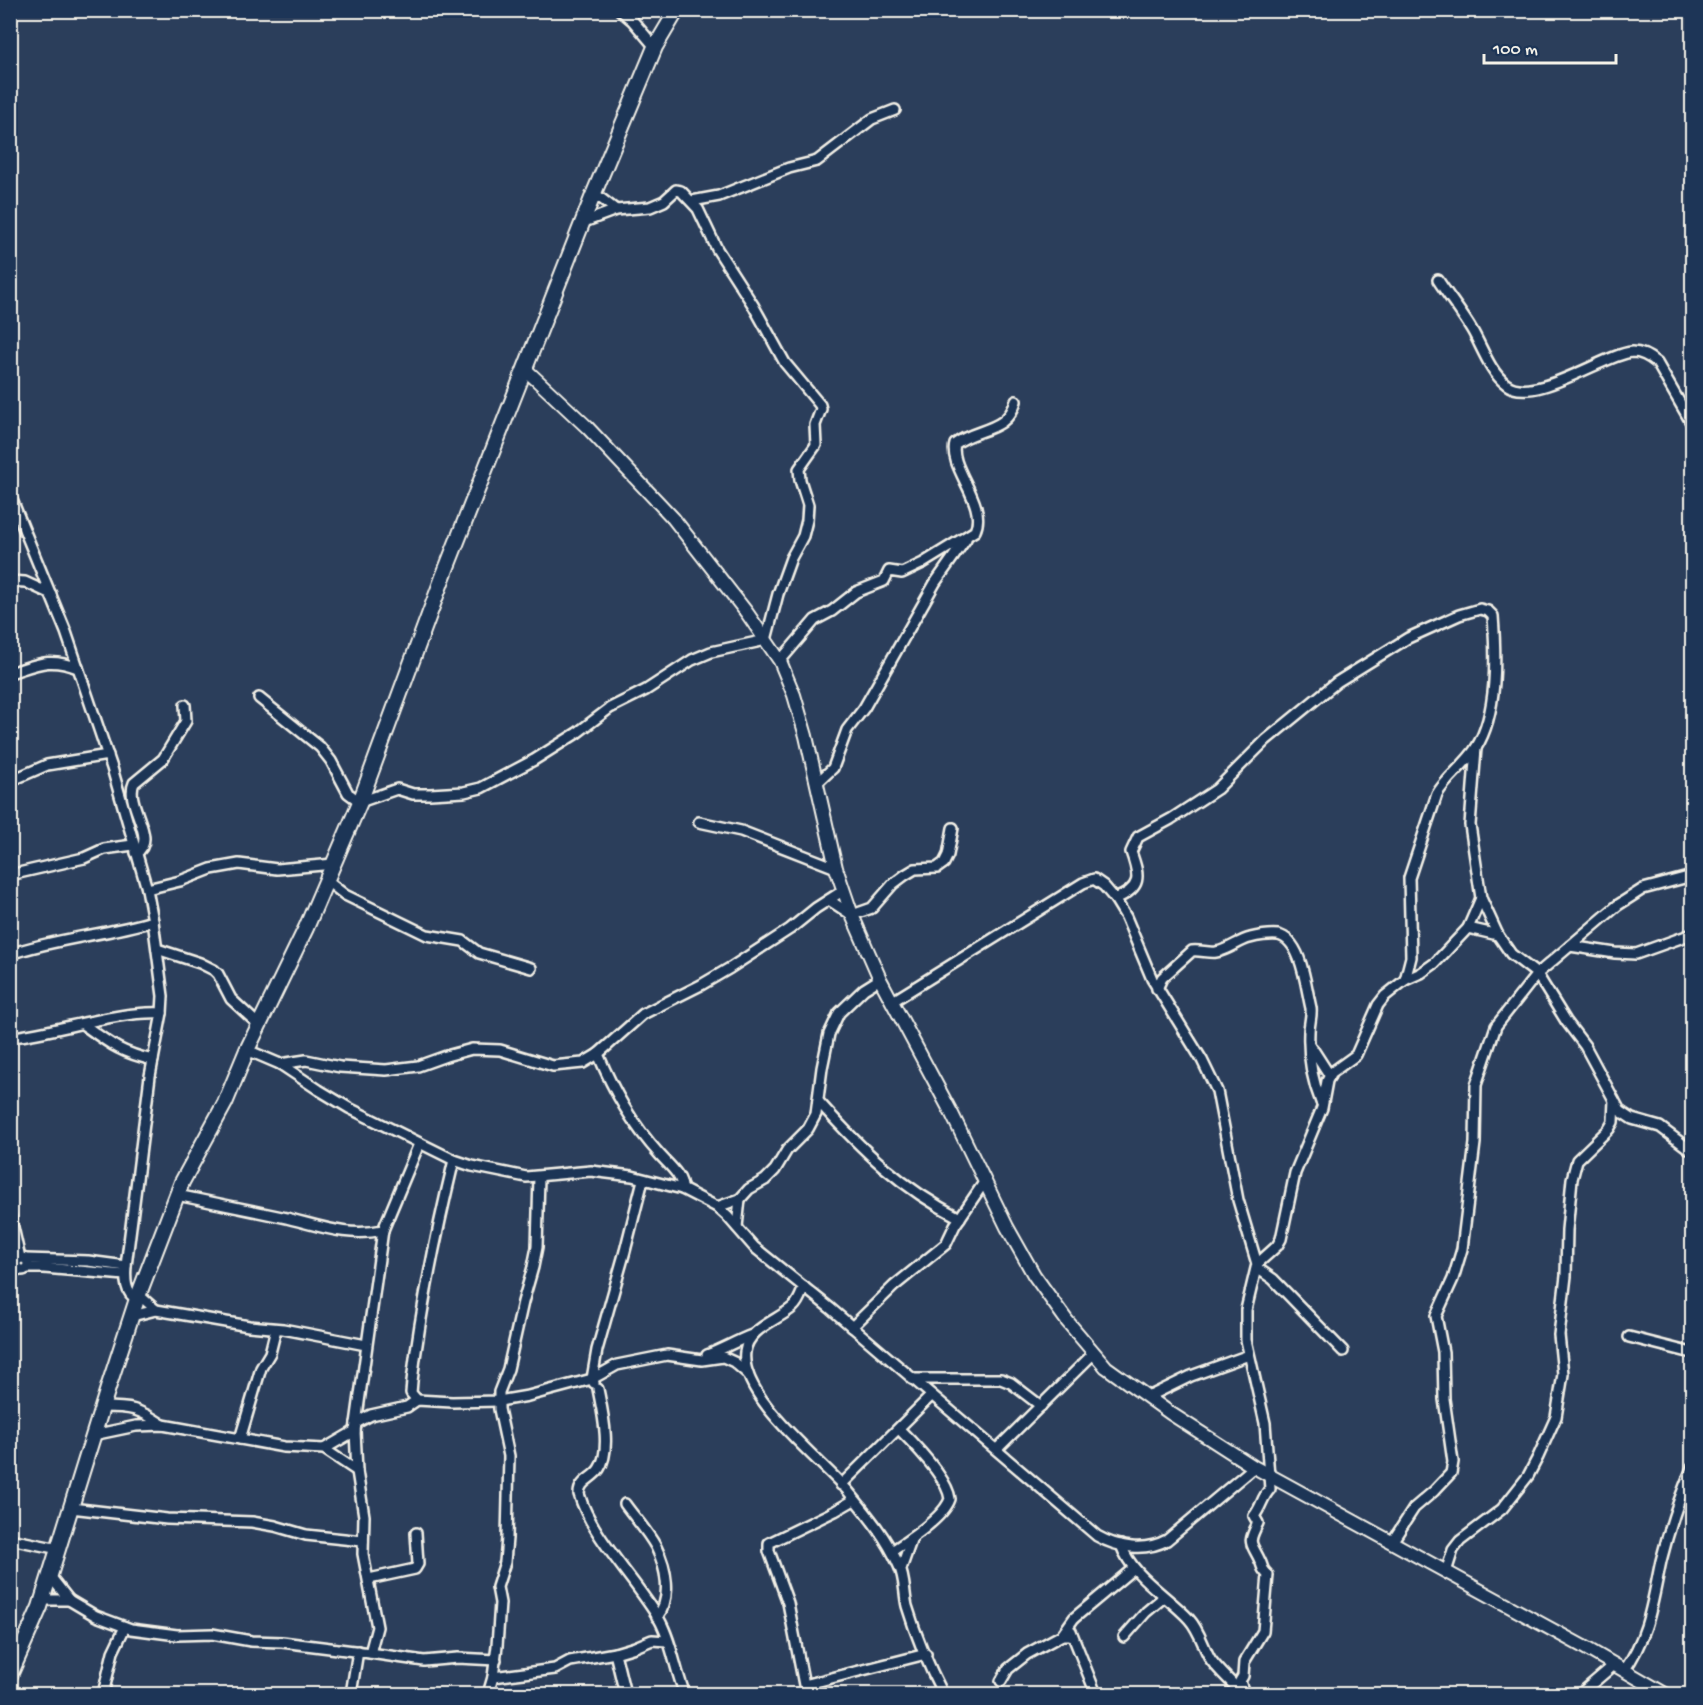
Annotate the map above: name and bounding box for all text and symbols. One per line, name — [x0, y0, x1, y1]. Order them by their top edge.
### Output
scale bar — [1484, 27, 1616, 65]
text: 100 m — [1492, 40, 1538, 61]

